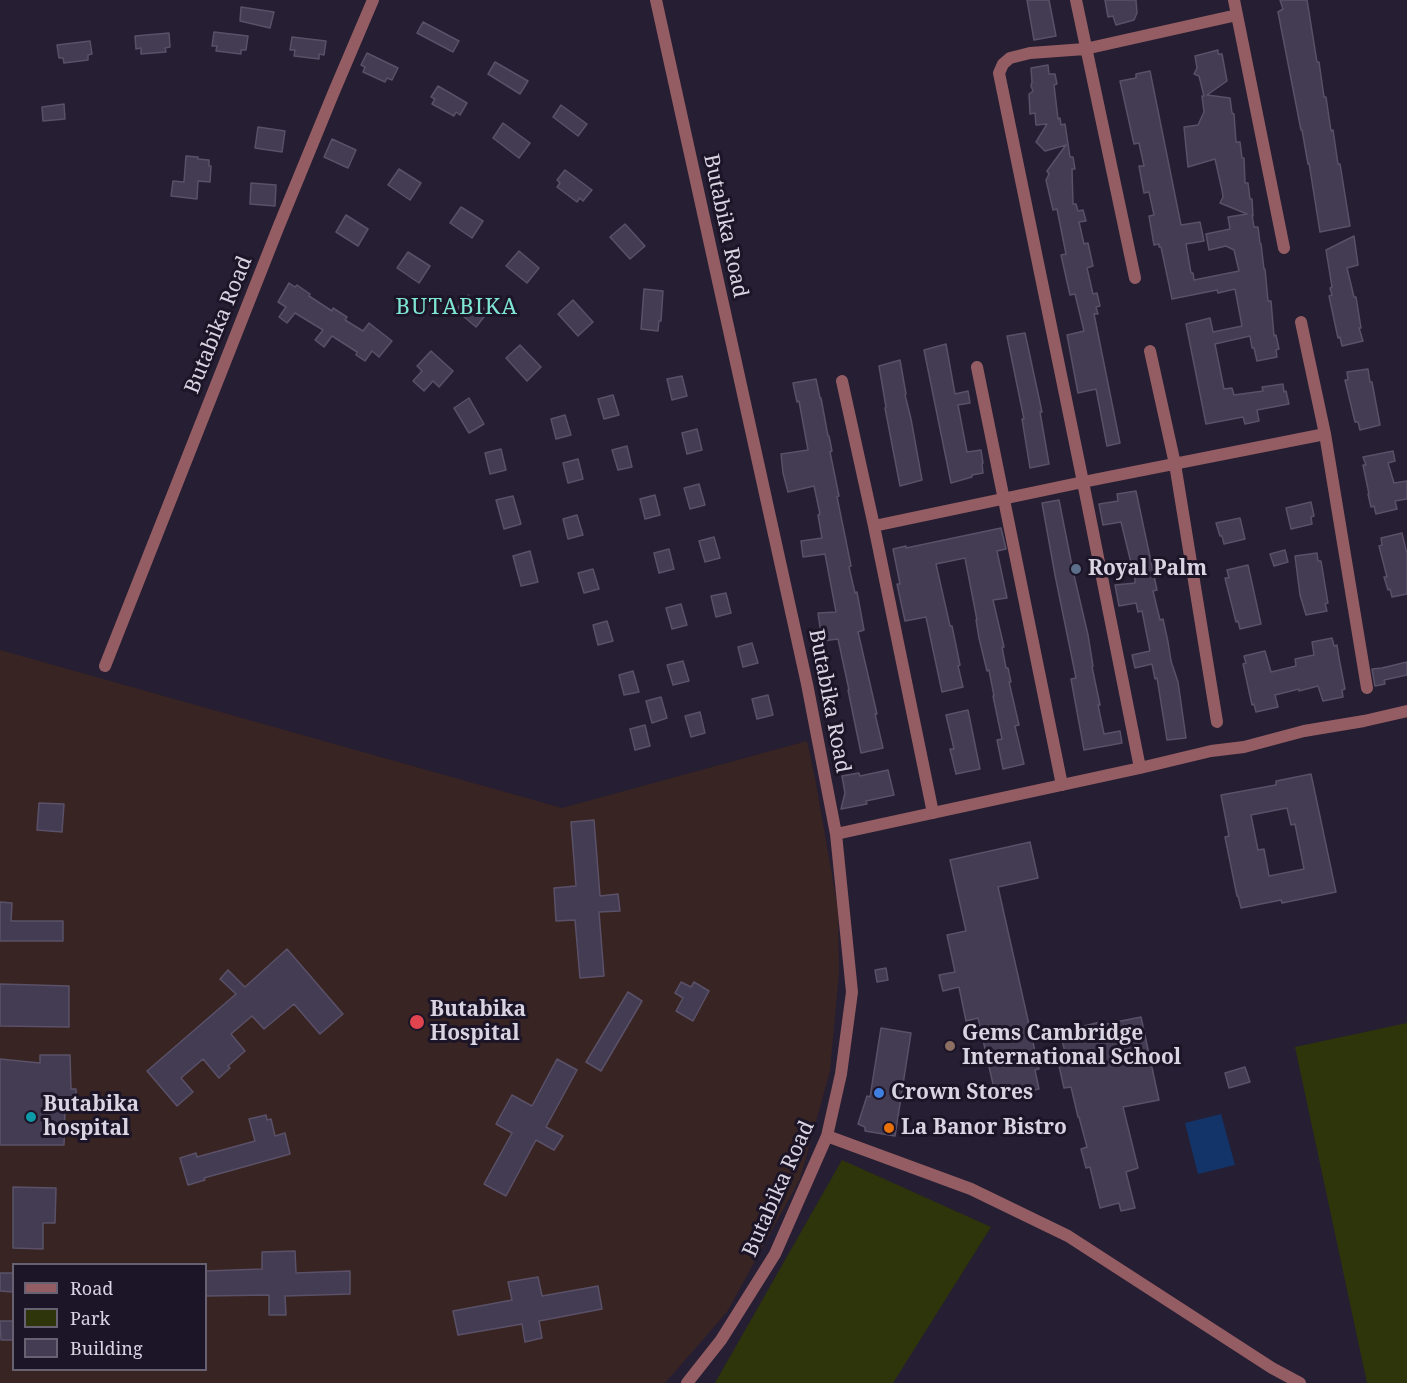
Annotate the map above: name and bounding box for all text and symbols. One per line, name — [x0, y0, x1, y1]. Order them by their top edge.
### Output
street label: Butabika Road — [697, 152, 753, 300]
street label: Butabika Road — [180, 253, 258, 397]
district label: BUTABIKA — [395, 295, 519, 321]
place label: Royal Palm — [1088, 556, 1207, 582]
marker: Royal Palm — [1069, 562, 1083, 576]
street label: Butabika Road — [803, 627, 855, 775]
place label: Butabika Hospital — [430, 997, 526, 1047]
marker: Butabika Hospital — [408, 1013, 426, 1031]
place label: Gems Cambridge International School — [962, 1021, 1181, 1071]
marker: Gems Cambridge International School — [943, 1039, 957, 1053]
place label: Crown Stores — [891, 1080, 1033, 1106]
marker: Crown Stores — [872, 1086, 886, 1100]
place label: Butabika hospital — [43, 1092, 139, 1142]
marker: Butabika hospital — [24, 1110, 38, 1124]
place label: La Banor Bistro — [901, 1115, 1067, 1141]
street label: Butabika Road — [738, 1117, 820, 1261]
marker: La Banor Bistro — [882, 1121, 896, 1135]
legend — [12, 1263, 207, 1371]
text: Road — [70, 1276, 113, 1300]
text: Park — [70, 1306, 110, 1330]
text: Building — [70, 1336, 143, 1360]

